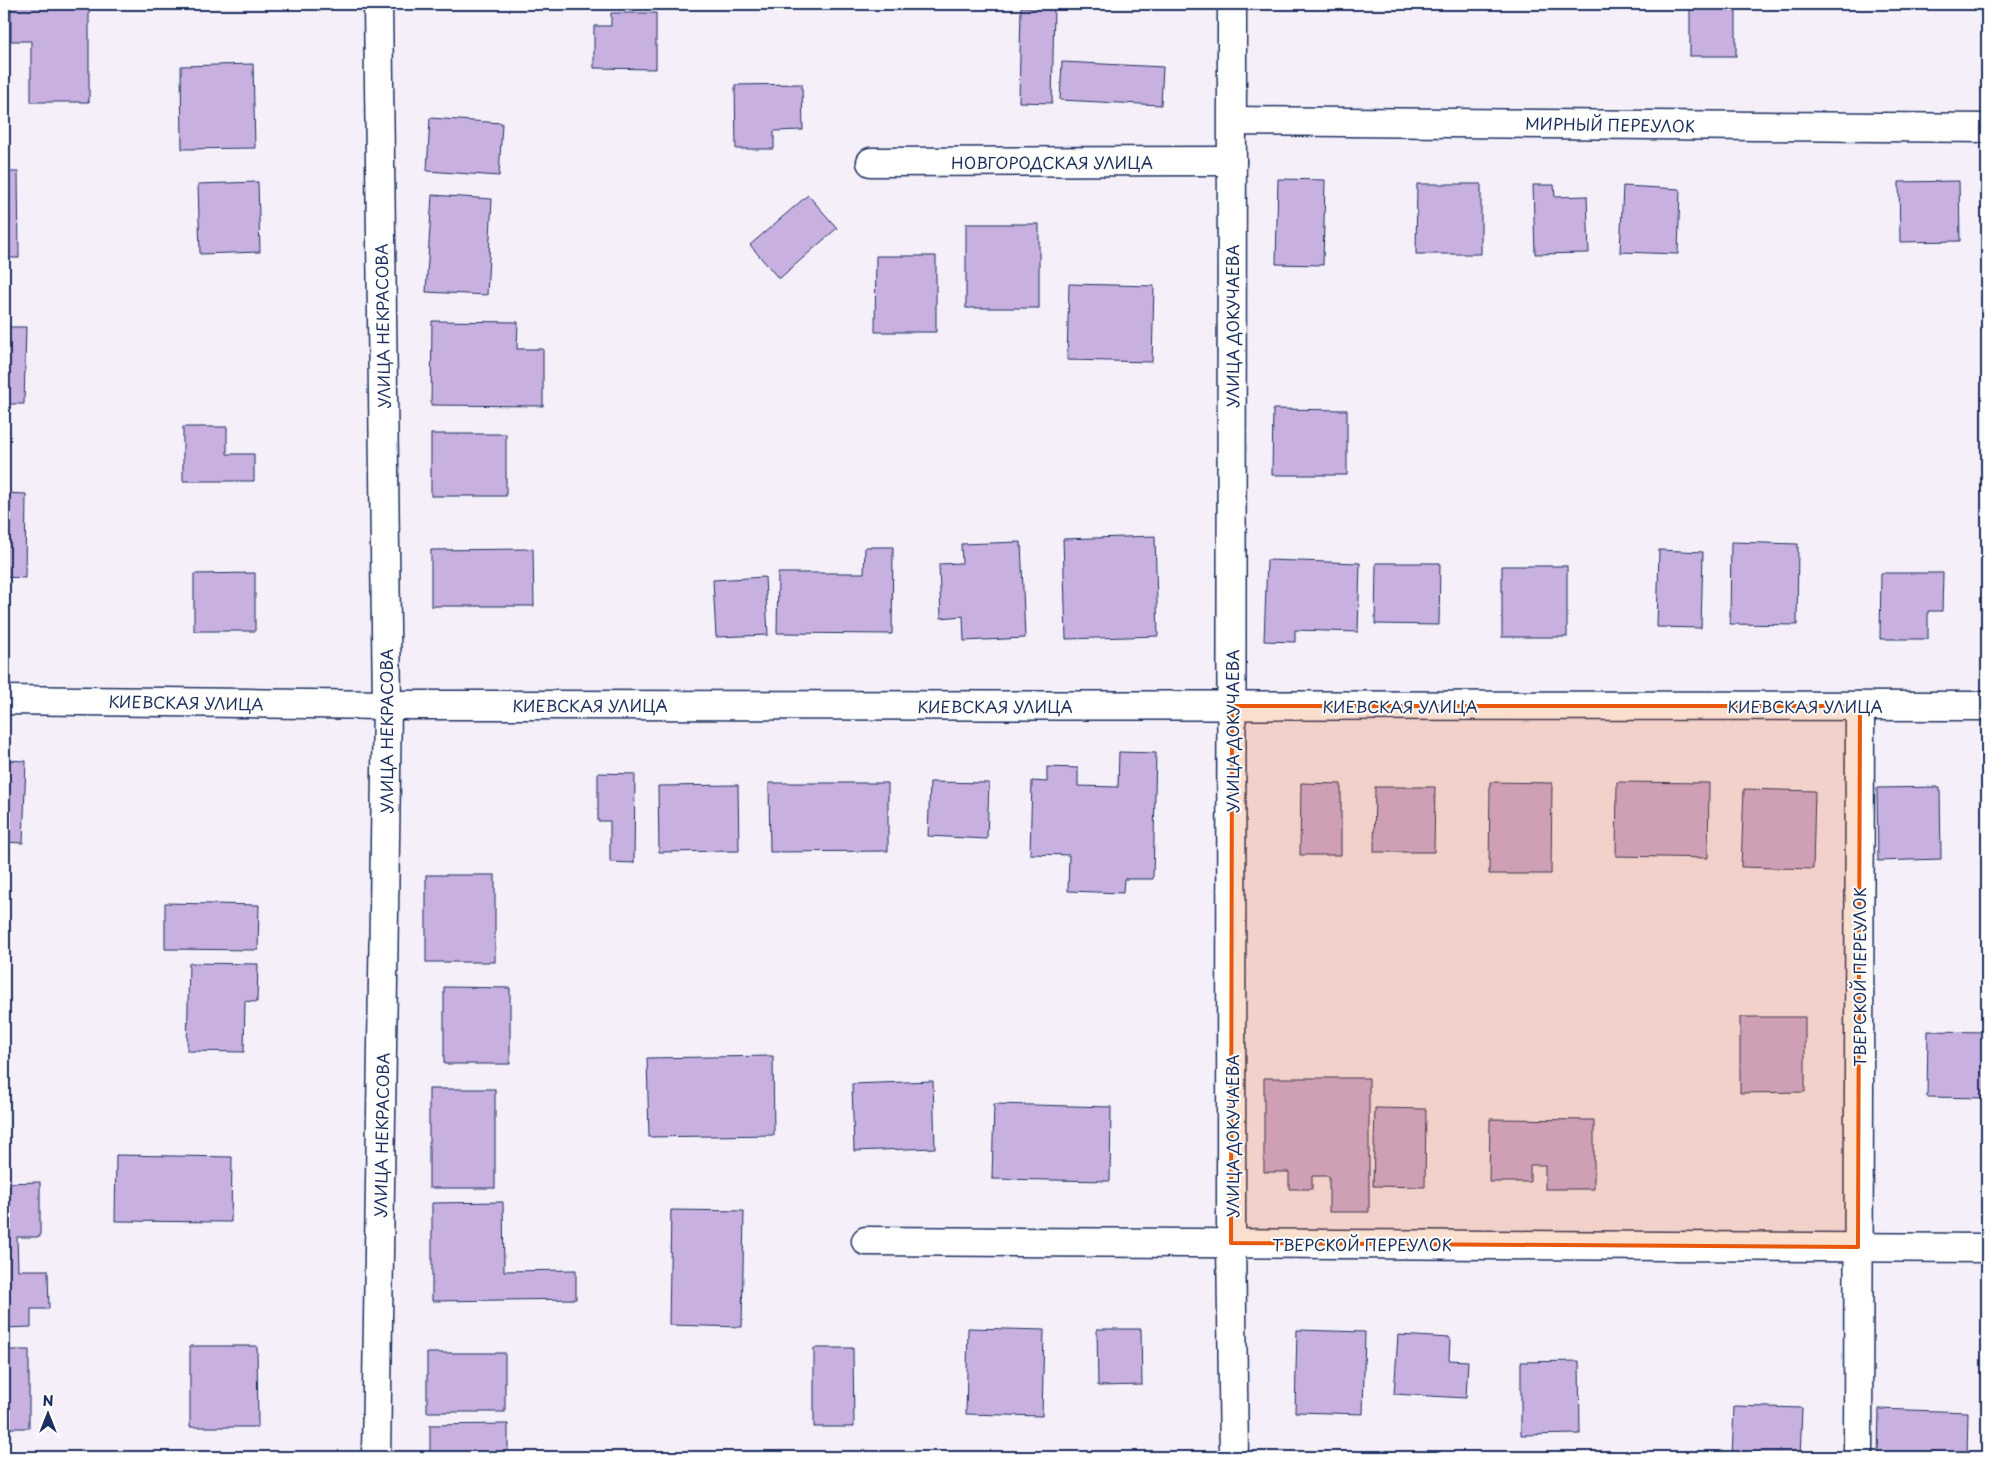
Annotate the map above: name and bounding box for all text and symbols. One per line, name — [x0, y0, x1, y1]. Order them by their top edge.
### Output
street label: МИРНЫЙ ПЕРЕУЛОК — [1525, 111, 1695, 137]
street label: НОВГОРОДСКАЯ УЛИЦА — [951, 150, 1153, 174]
street label: УЛИЦА НЕКРАСОВА — [369, 243, 395, 409]
street label: УЛИЦА ДОКУЧАЕВА — [1220, 244, 1244, 408]
street label: УЛИЦА НЕКРАСОВА — [374, 648, 398, 813]
street label: УЛИЦА ДОКУЧАЕВА — [1220, 649, 1244, 813]
street label: КИЕВСКАЯ УЛИЦА — [108, 689, 264, 715]
street label: КИЕВСКАЯ УЛИЦА — [512, 693, 668, 717]
street label: КИЕВСКАЯ УЛИЦА — [917, 694, 1073, 718]
street label: КИЕВСКАЯ УЛИЦА — [1322, 694, 1478, 718]
street label: КИЕВСКАЯ УЛИЦА — [1727, 694, 1883, 718]
street label: ТВЕРСКОЙ ПЕРЕУЛОК — [1847, 887, 1871, 1067]
street label: УЛИЦА НЕКРАСОВА — [368, 1052, 394, 1218]
street label: УЛИЦА ДОКУЧАЕВА — [1220, 1054, 1244, 1218]
street label: ТВЕРСКОЙ ПЕРЕУЛОК — [1272, 1232, 1452, 1256]
north arrow — [22, 1388, 72, 1438]
text: N — [42, 1390, 54, 1411]

